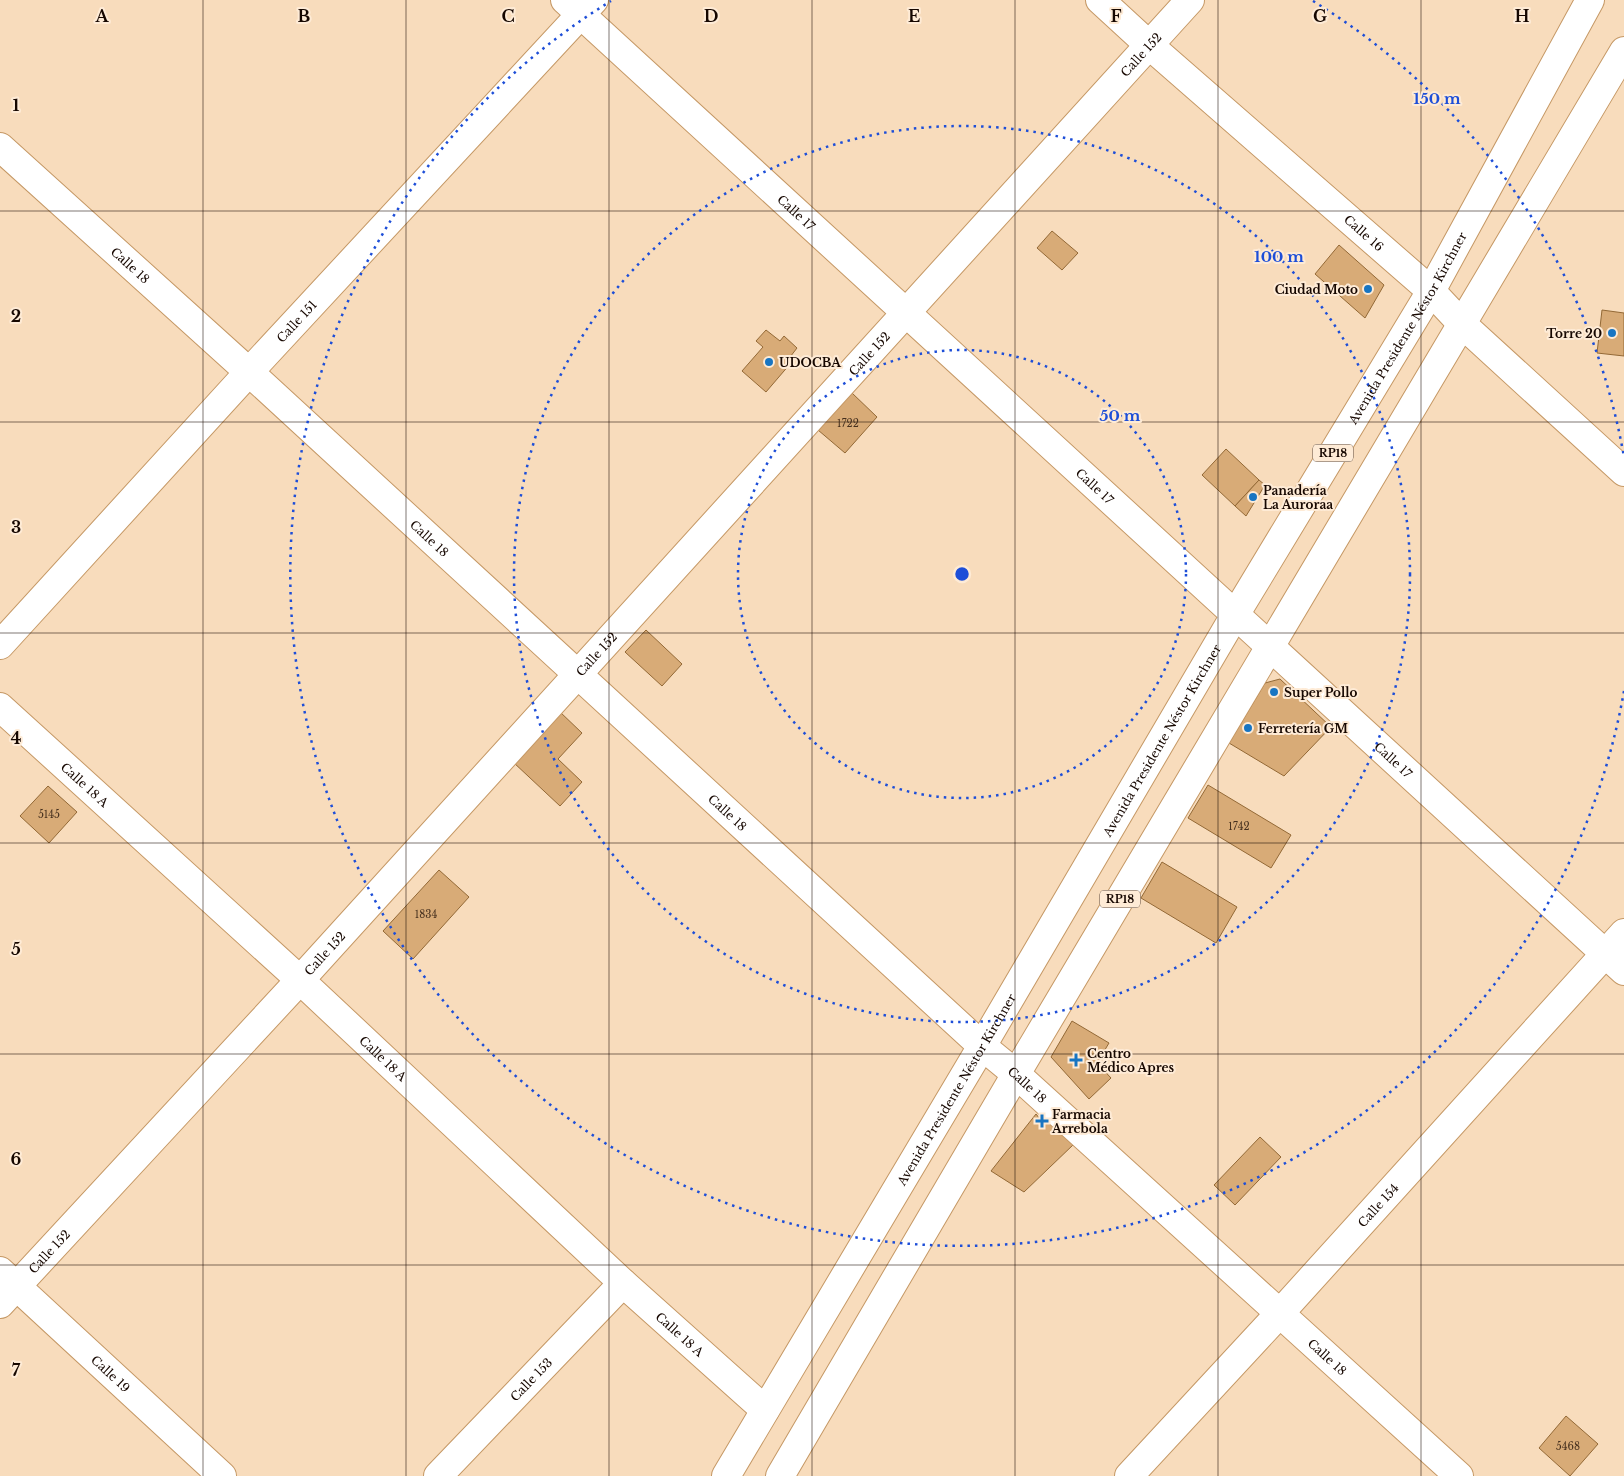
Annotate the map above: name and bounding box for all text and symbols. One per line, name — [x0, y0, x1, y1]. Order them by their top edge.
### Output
text: A — [95, 6, 110, 26]
text: B — [298, 6, 311, 26]
text: C — [501, 6, 515, 26]
text: D — [704, 6, 718, 26]
text: E — [908, 6, 920, 26]
text: F — [1110, 6, 1122, 26]
text: G — [1313, 6, 1327, 26]
text: H — [1514, 6, 1530, 26]
street label: Calle 152 — [1117, 29, 1164, 79]
text: 150 m — [1413, 89, 1461, 108]
text: 1 — [13, 95, 20, 115]
street label: Calle 17 — [774, 191, 819, 234]
street label: Calle 16 — [1341, 211, 1387, 254]
street label: Avenida Presidente Néstor Kirchner — [1344, 229, 1469, 427]
street label: Calle 18 — [108, 244, 153, 286]
text: 100 m — [1254, 247, 1304, 266]
place label: Ciudad Moto — [1275, 282, 1358, 297]
marker: Ciudad Moto — [1362, 283, 1374, 295]
street label: Calle 151 — [273, 297, 319, 345]
text: 2 — [11, 306, 21, 326]
place label: Torre 20 — [1546, 326, 1602, 341]
marker: Torre 20 — [1606, 327, 1618, 339]
street label: Calle 152 — [845, 328, 893, 378]
place label: UDOCBA — [779, 355, 842, 370]
marker: UDOCBA — [763, 356, 775, 368]
text: 50 m — [1100, 406, 1141, 425]
house number: 1722 — [837, 417, 859, 430]
road number: RP18 — [1313, 444, 1353, 462]
street label: Calle 17 — [1073, 465, 1118, 508]
place label: Panadería La Auroraa — [1263, 483, 1333, 512]
marker: Panadería La Auroraa — [1247, 491, 1259, 503]
text: 3 — [11, 517, 21, 537]
street label: Calle 18 — [407, 517, 452, 560]
centre of rings — [953, 565, 971, 583]
street label: Calle 152 — [572, 629, 620, 679]
street label: Avenida Presidente Néstor Kirchner — [1099, 641, 1224, 840]
place label: Super Pollo — [1284, 685, 1357, 700]
marker: Super Pollo — [1268, 686, 1280, 698]
place label: Ferretería GM — [1258, 721, 1348, 736]
marker: Ferretería GM — [1242, 722, 1254, 734]
text: 4 — [11, 728, 21, 748]
street label: Calle 17 — [1372, 739, 1416, 781]
street label: Calle 18 A — [58, 759, 113, 810]
street label: Calle 18 — [705, 791, 750, 834]
house number: 5145 — [38, 808, 60, 821]
house number: 1742 — [1228, 820, 1250, 833]
road number: RP18 — [1100, 891, 1140, 908]
house number: 1834 — [415, 908, 437, 921]
street label: Calle 152 — [301, 928, 348, 978]
text: 5 — [11, 939, 21, 959]
street label: Avenida Presidente Néstor Kirchner — [893, 991, 1019, 1189]
street label: Calle 18 A — [357, 1032, 411, 1085]
place label: Centro Médico Apres — [1087, 1046, 1175, 1075]
marker: Centro Médico Apres — [1069, 1053, 1083, 1067]
street label: Calle 18 — [1005, 1063, 1050, 1106]
place label: Farmacia Arrebola — [1051, 1107, 1111, 1136]
marker: Farmacia Arrebola — [1036, 1115, 1048, 1127]
text: 6 — [11, 1149, 22, 1169]
street label: Calle 154 — [1354, 1180, 1401, 1230]
street label: Calle 152 — [25, 1226, 73, 1276]
street label: Calle 18 A — [653, 1309, 708, 1360]
street label: Calle 18 — [1305, 1335, 1350, 1378]
street label: Calle 19 — [88, 1352, 133, 1395]
street label: Calle 153 — [507, 1355, 555, 1404]
text: 7 — [12, 1360, 21, 1380]
house number: 5468 — [1556, 1440, 1580, 1453]

